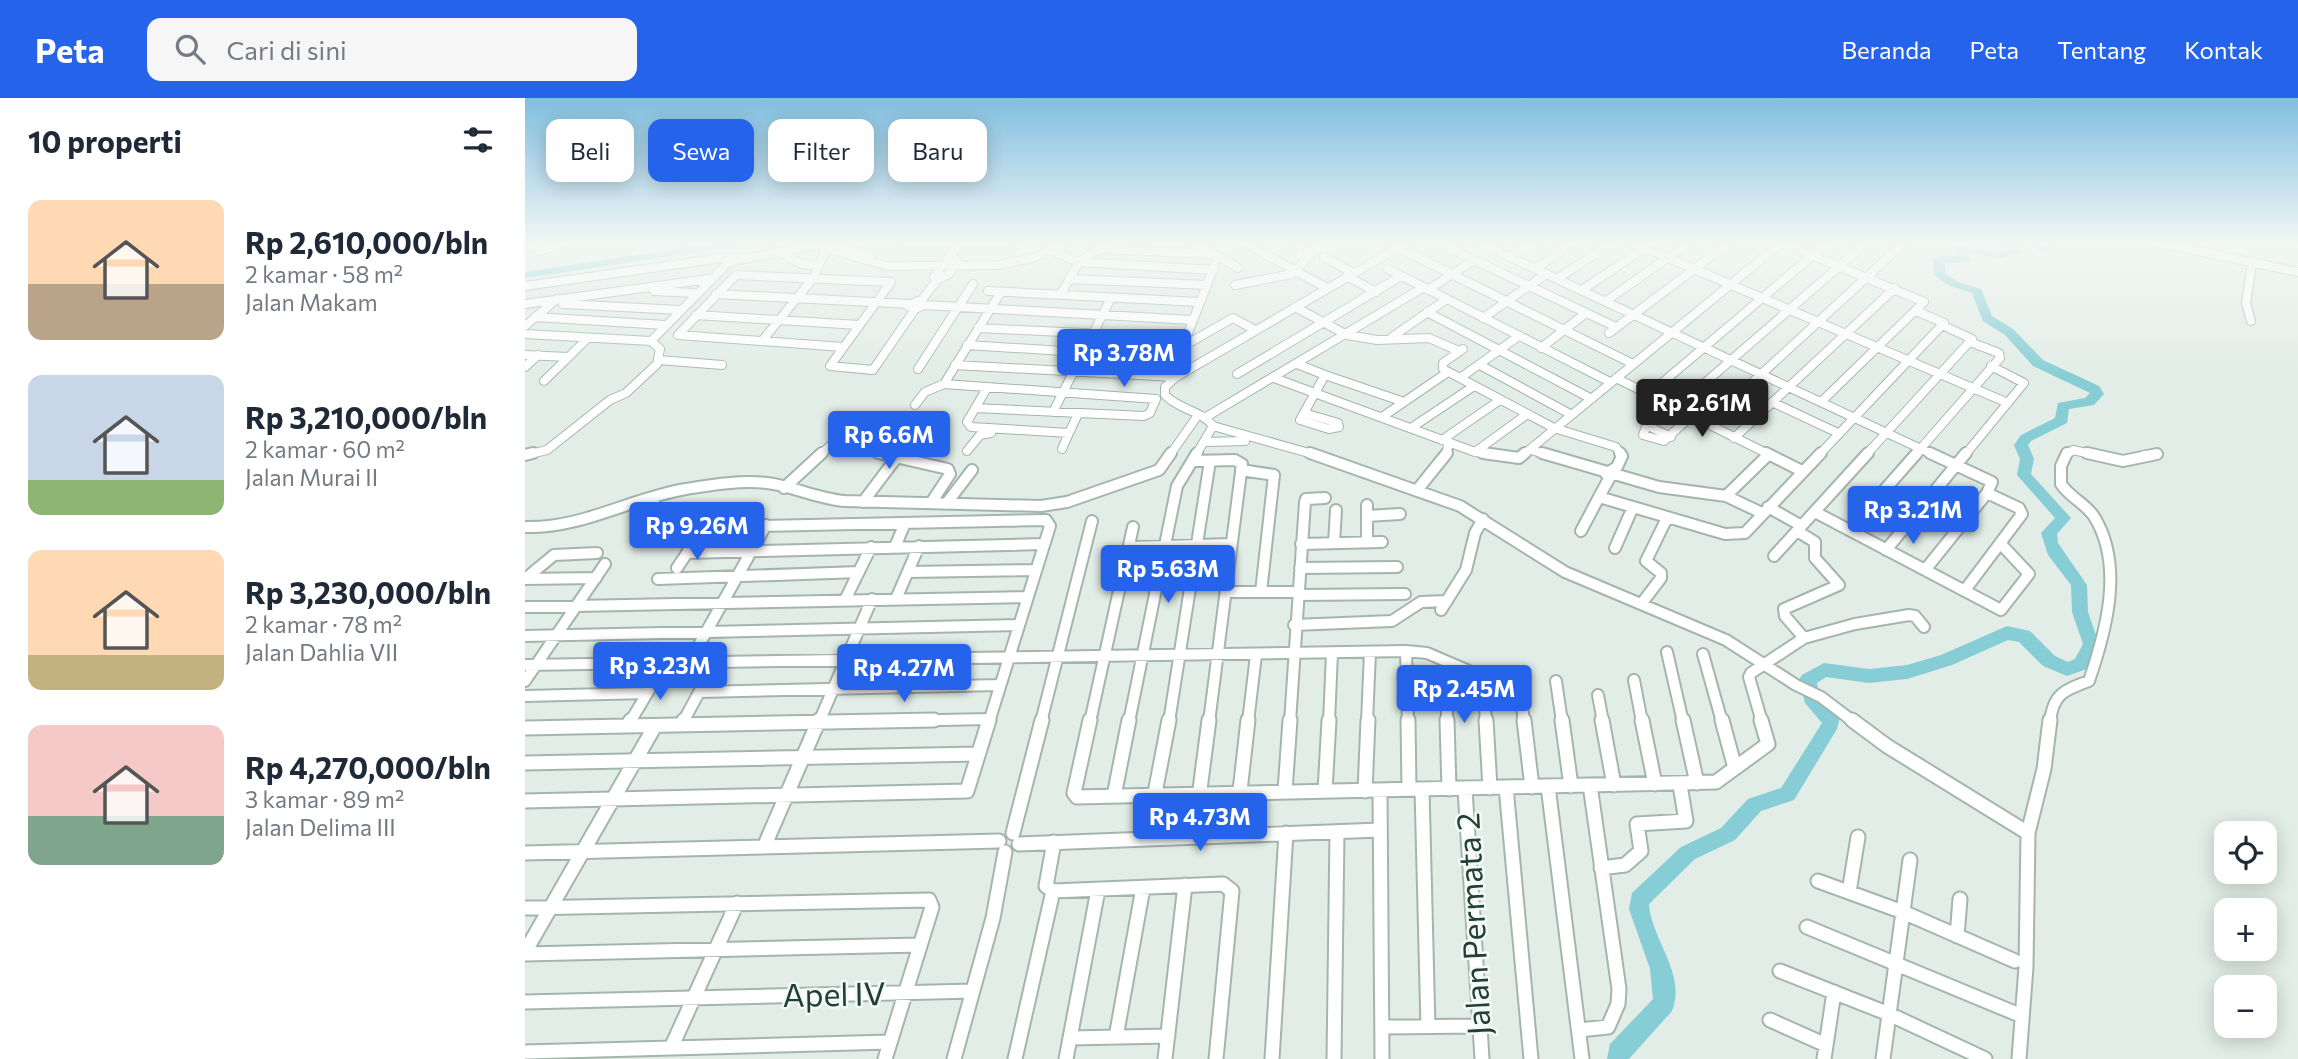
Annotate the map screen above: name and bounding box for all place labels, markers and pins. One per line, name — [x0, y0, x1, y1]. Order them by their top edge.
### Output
pin: Rp 3.78M — [1052, 330, 1196, 389]
pin: Rp 2.61M — [1630, 380, 1774, 439]
pin: Rp 6.6M — [824, 412, 954, 471]
pin: Rp 3.21M — [1841, 486, 1985, 546]
pin: Rp 9.26M — [625, 503, 769, 562]
pin: Rp 5.63M — [1096, 546, 1240, 605]
pin: Rp 3.23M — [588, 642, 732, 702]
pin: Rp 4.27M — [832, 644, 976, 704]
pin: Rp 2.45M — [1392, 666, 1536, 725]
pin: Rp 4.73M — [1128, 794, 1272, 853]

